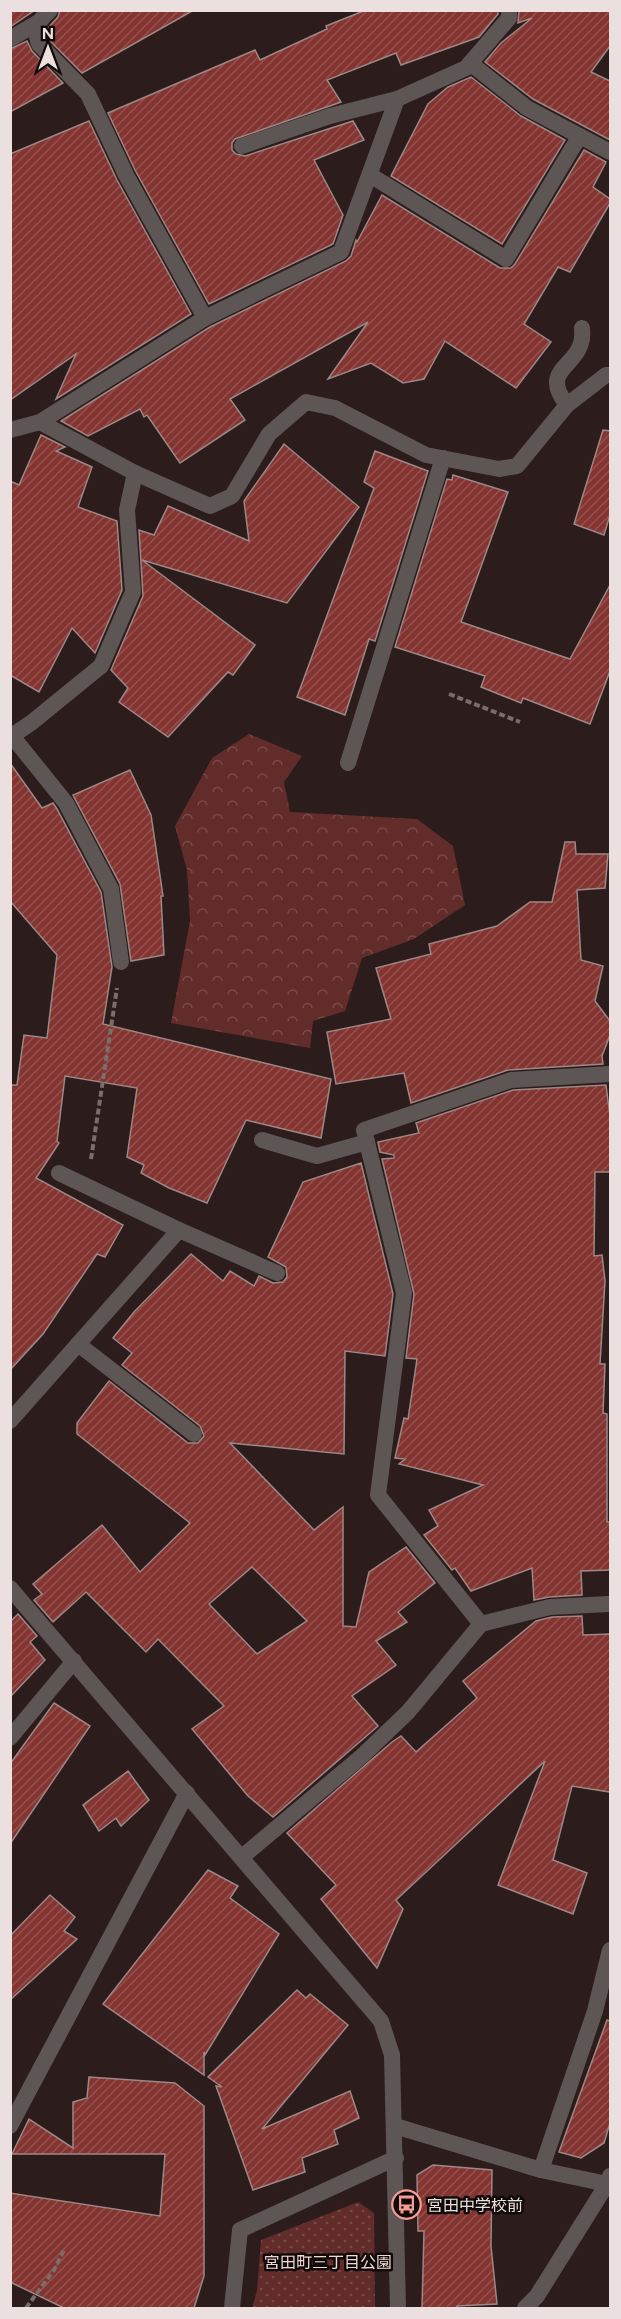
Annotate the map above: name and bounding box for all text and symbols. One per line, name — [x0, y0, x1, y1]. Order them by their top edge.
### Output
north arrow — [18, 18, 78, 78]
text: N — [42, 24, 54, 43]
bus stop icon: 宮田中学校前 — [390, 2189, 422, 2221]
place label: 宮田中学校前 — [427, 2196, 523, 2215]
park label: 宮田町三丁目公園 — [264, 2253, 392, 2272]

